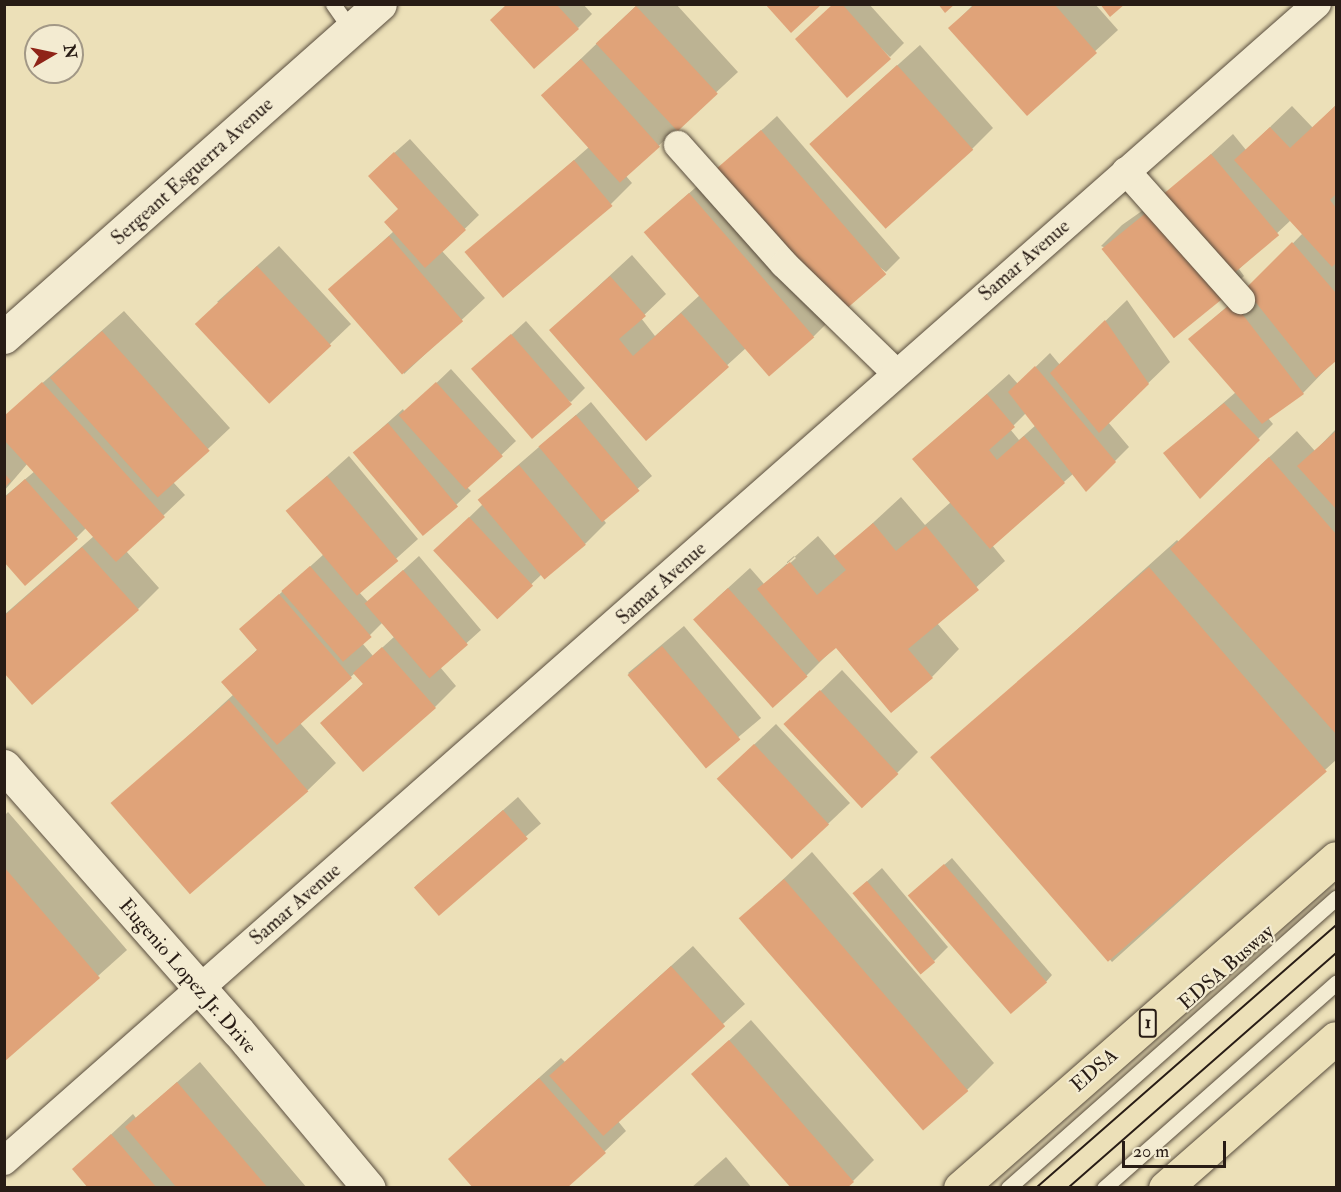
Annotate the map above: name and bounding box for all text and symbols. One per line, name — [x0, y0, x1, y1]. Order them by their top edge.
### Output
north arrow — [24, 24, 84, 84]
text: N — [59, 43, 81, 60]
street label: Sergeant Esguerra Avenue — [106, 92, 278, 250]
street label: Samar Avenue — [974, 214, 1074, 306]
street label: Samar Avenue — [611, 536, 711, 630]
street label: Samar Avenue — [245, 858, 345, 950]
street label: Eugenio Lopez Jr. Drive — [114, 894, 262, 1058]
street label: EDSA Busway — [1174, 919, 1278, 1015]
road number: 1 — [1138, 1008, 1158, 1038]
street label: EDSA — [1066, 1043, 1122, 1097]
scale bar — [1125, 1129, 1228, 1167]
text: 20 m — [1133, 1140, 1169, 1163]

